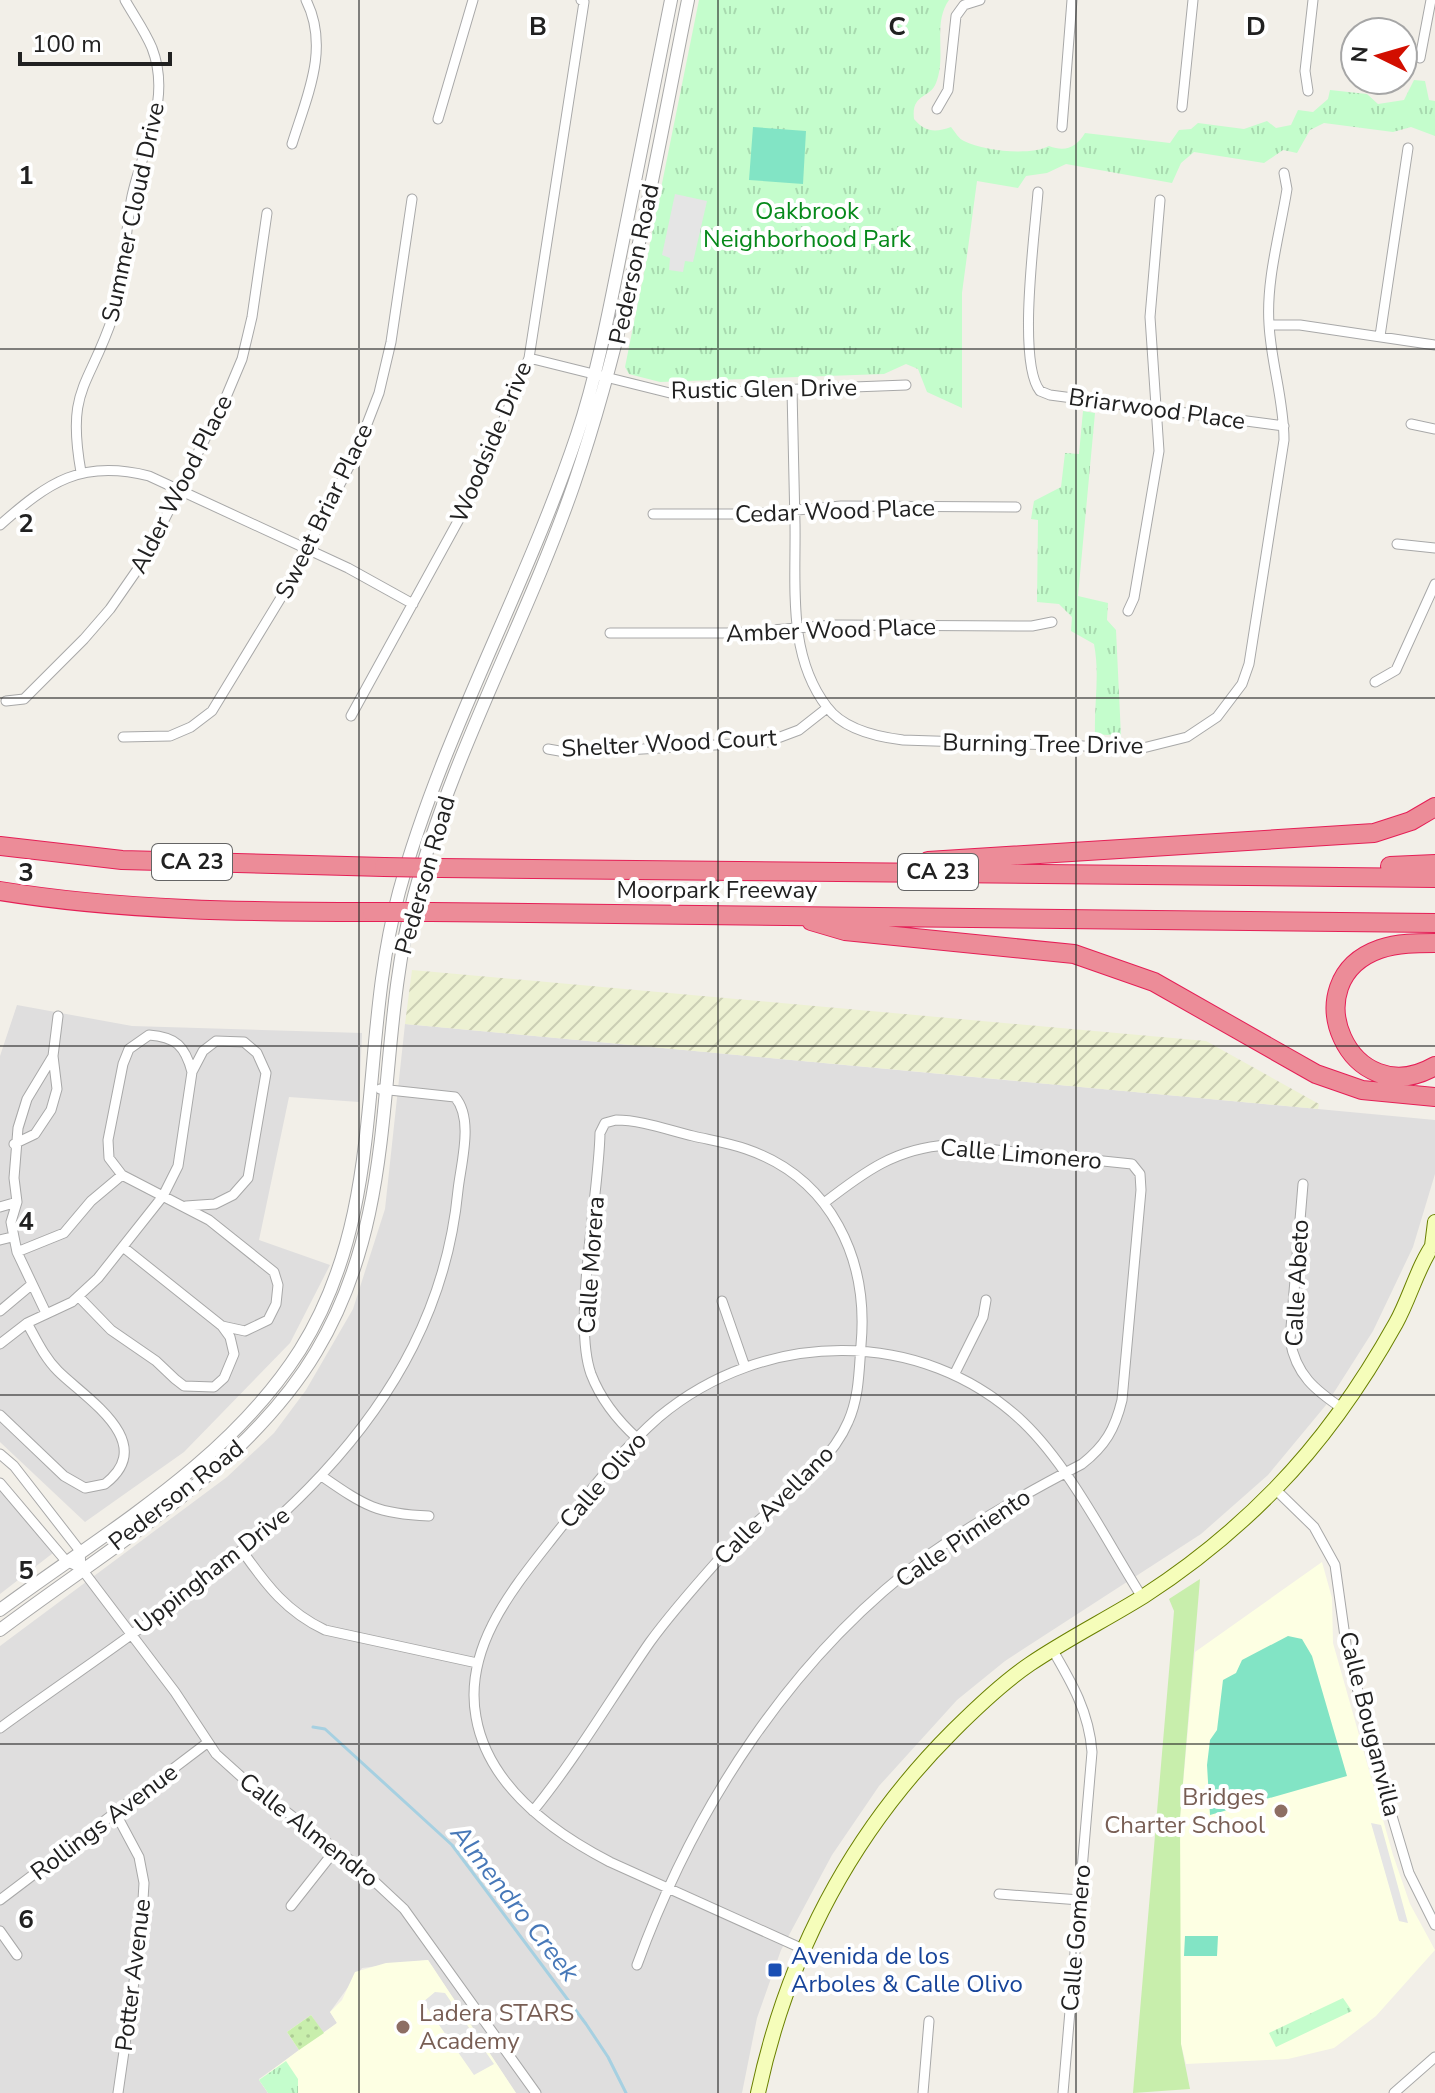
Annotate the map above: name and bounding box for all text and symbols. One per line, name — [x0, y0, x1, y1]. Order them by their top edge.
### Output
text: B — [529, 9, 547, 44]
text: C — [888, 9, 906, 44]
text: D — [1246, 9, 1266, 44]
scale bar — [20, 16, 170, 66]
north arrow — [1339, 16, 1419, 96]
text: 100 m — [32, 28, 102, 60]
text: N — [1344, 45, 1376, 64]
street label: Summer Cloud Drive — [94, 99, 172, 325]
text: 1 — [18, 158, 34, 193]
street label: Pederson Road — [601, 181, 667, 347]
park label: Oakbrook Neighborhood Park — [703, 195, 912, 255]
street label: Woodside Drive — [443, 356, 539, 528]
street label: Rustic Glen Drive — [671, 371, 857, 407]
street label: Briarwood Place — [1067, 381, 1247, 437]
street label: Alder Wood Place — [122, 389, 240, 579]
street label: Sweet Briar Place — [268, 418, 380, 604]
street label: Cedar Wood Place — [734, 492, 936, 530]
text: 2 — [18, 506, 34, 541]
street label: Amber Wood Place — [725, 610, 937, 650]
street label: Shelter Wood Court — [561, 721, 778, 765]
street label: Burning Tree Drive — [942, 726, 1144, 762]
street label: Pederson Road — [387, 792, 463, 958]
road number: CA 23 — [152, 844, 232, 880]
road number: CA 23 — [898, 854, 978, 890]
text: 3 — [18, 855, 34, 890]
street label: Moorpark Freeway — [617, 874, 818, 906]
street label: Calle Limonero — [939, 1131, 1103, 1177]
street label: Calle Morera — [570, 1195, 612, 1335]
text: 4 — [18, 1204, 34, 1239]
street label: Calle Abeto — [1278, 1219, 1316, 1347]
street label: Calle Olivo — [552, 1425, 654, 1535]
street label: Pederson Road — [102, 1432, 250, 1558]
street label: Calle Avellano — [707, 1438, 841, 1572]
street label: Calle Pimiento — [889, 1481, 1037, 1595]
street label: Uppingham Drive — [128, 1499, 296, 1641]
text: 5 — [18, 1553, 34, 1588]
street label: Calle Bouganvilla — [1332, 1628, 1408, 1820]
street label: Rollings Avenue — [24, 1756, 184, 1888]
street label: Calle Almendro — [233, 1765, 385, 1895]
place label: Bridges Charter School — [1104, 1781, 1265, 1841]
marker: Bridges Charter School — [1272, 1802, 1290, 1820]
water label: Almendro Creek — [442, 1816, 588, 1990]
street label: Calle Gomero — [1054, 1863, 1098, 2013]
street label: Potter Avenue — [108, 1897, 158, 2053]
text: 6 — [18, 1902, 34, 1937]
place label: Avenida de los Arboles & Calle Olivo — [791, 1940, 1023, 2000]
marker: Avenida de los Arboles & Calle Olivo — [766, 1961, 784, 1979]
place label: Ladera STARS Academy — [419, 1997, 574, 2057]
marker: Ladera STARS Academy — [394, 2018, 412, 2036]

